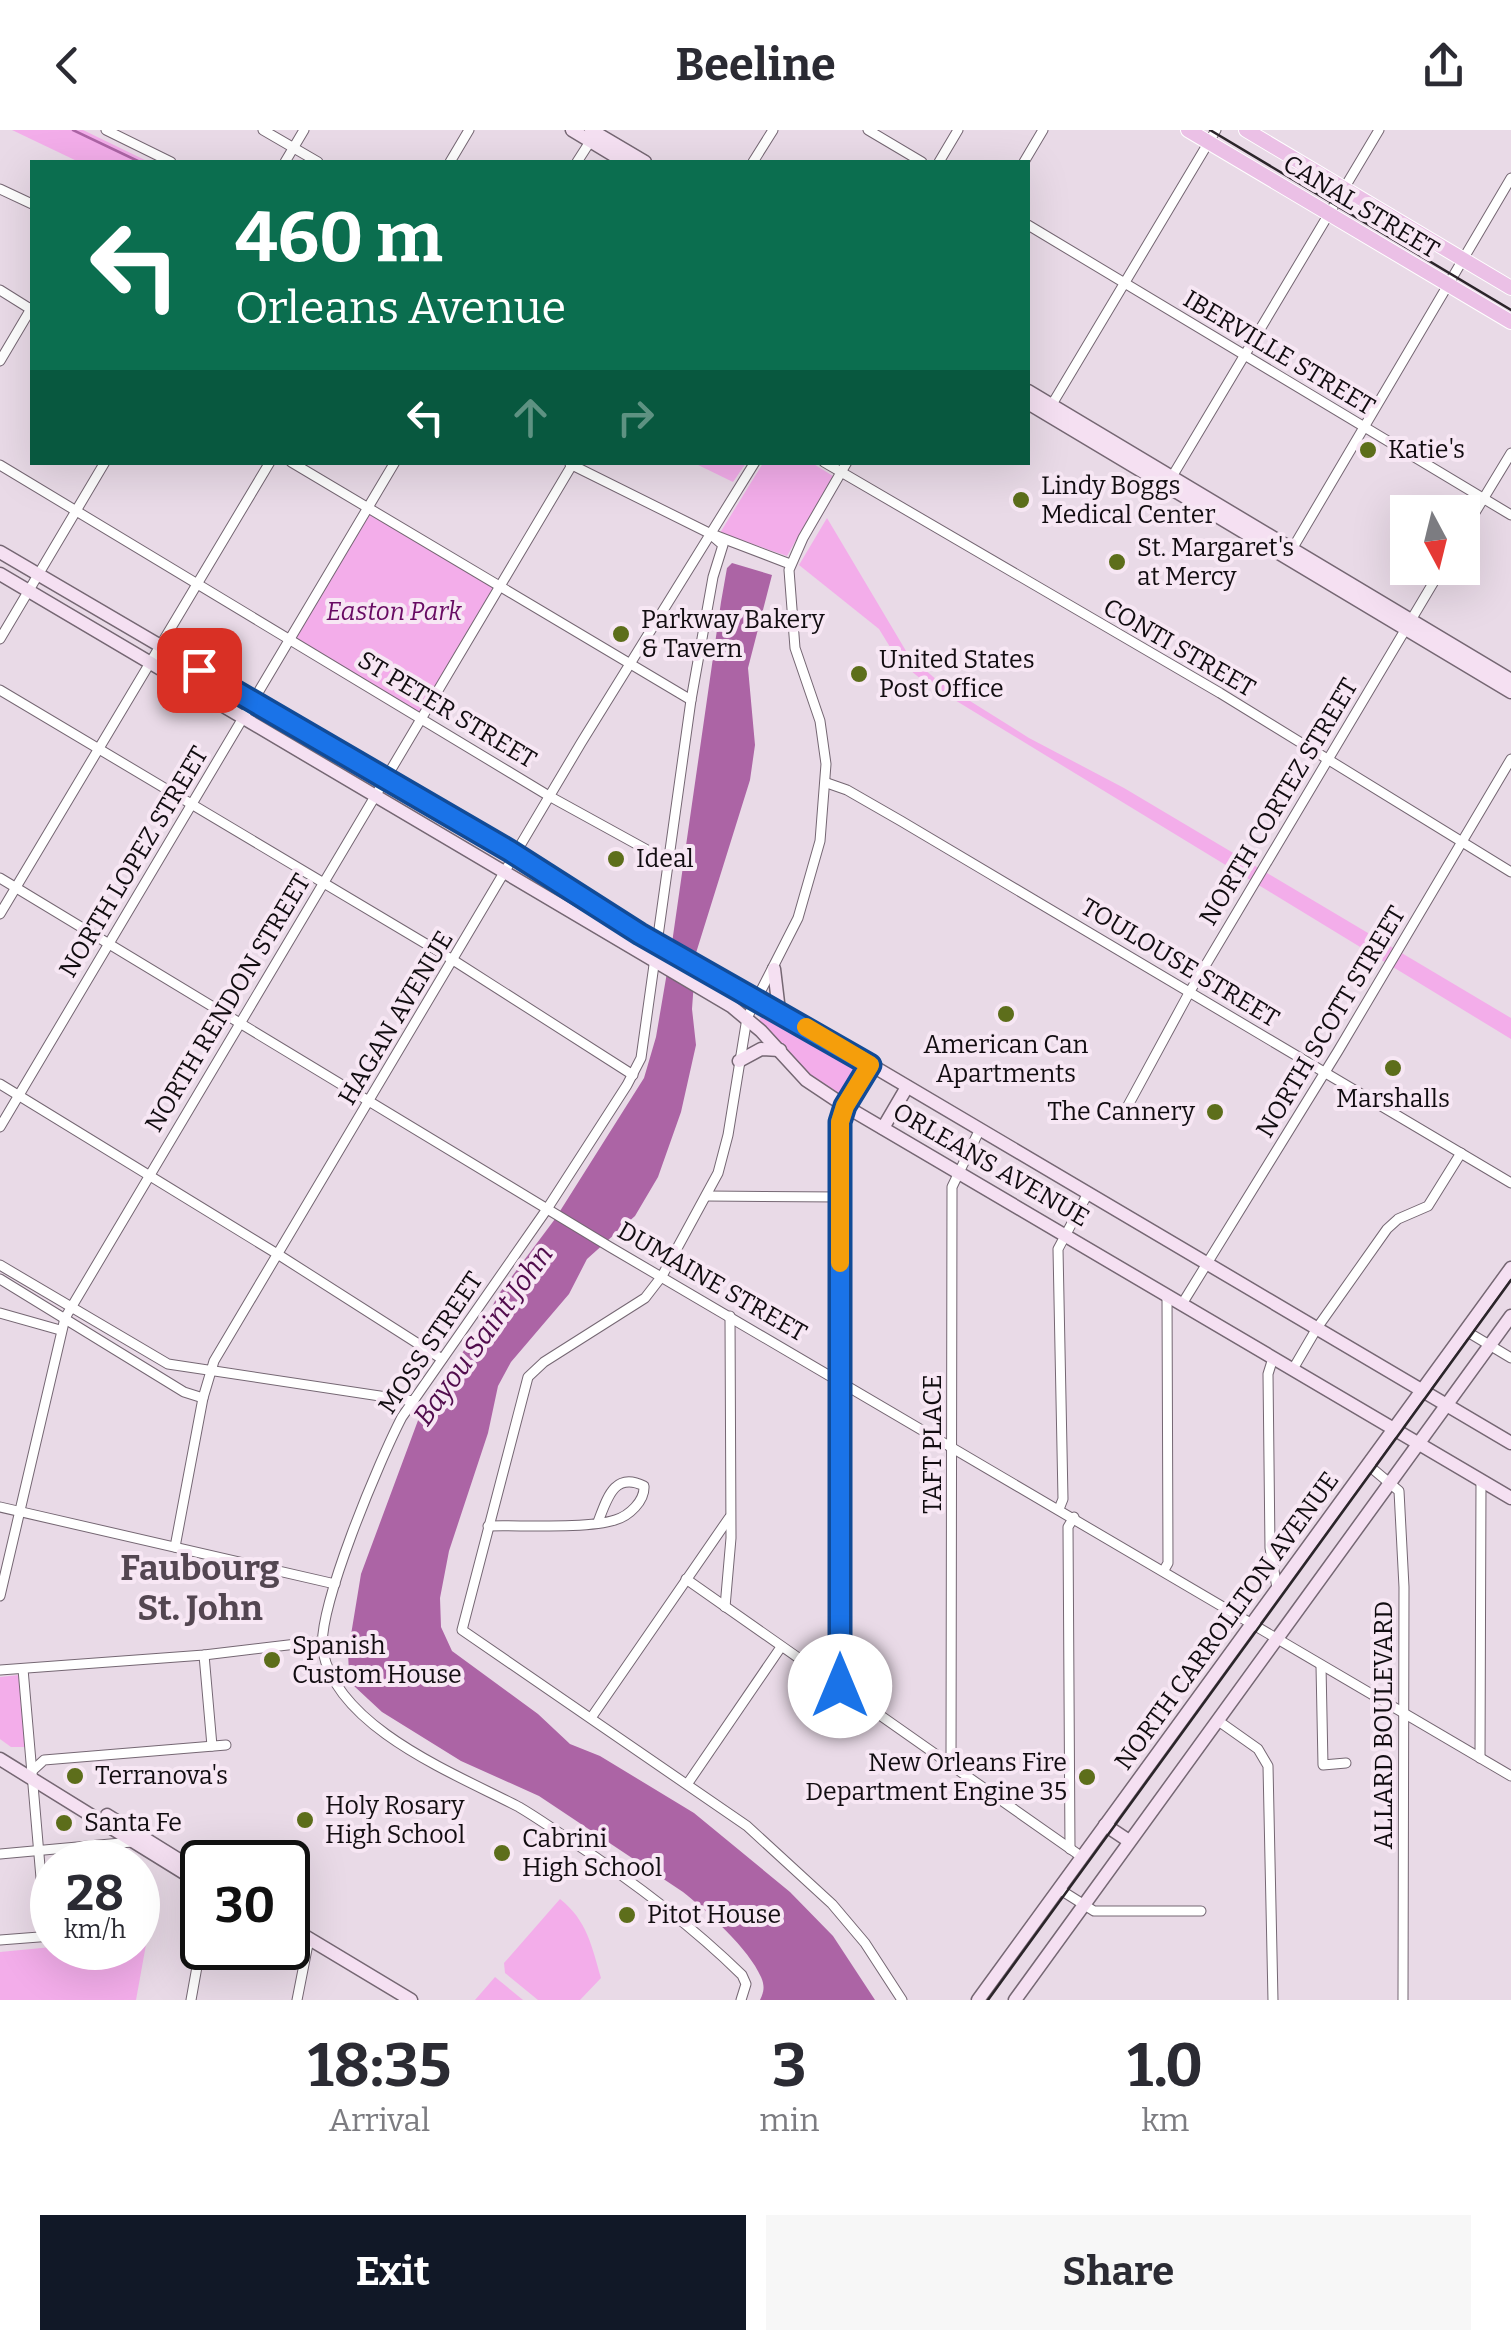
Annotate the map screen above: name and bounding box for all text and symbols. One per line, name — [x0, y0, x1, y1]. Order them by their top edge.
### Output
icon: back — [40, 38, 95, 93]
text: Beeline — [675, 38, 836, 92]
icon: share — [1416, 38, 1471, 93]
street label: CANAL STREET — [1278, 149, 1444, 265]
text: 460 m — [235, 196, 443, 280]
icon: left — [70, 200, 200, 330]
text: Orleans Avenue — [235, 281, 566, 335]
street label: IBERVILLE STREET — [1178, 284, 1380, 422]
icon: left — [398, 390, 453, 445]
icon: ahead — [503, 390, 558, 445]
icon: right — [608, 390, 663, 445]
place label: Katie's — [1388, 435, 1465, 465]
marker: Katie's — [1357, 439, 1379, 461]
place label: Lindy Boggs Medical Center — [1041, 471, 1215, 530]
marker: Lindy Boggs Medical Center — [1010, 489, 1032, 511]
north arrow — [1390, 495, 1480, 585]
map controls — [1390, 495, 1480, 585]
place label: St. Margaret's at Mercy — [1137, 533, 1294, 592]
marker: St. Margaret's at Mercy — [1106, 551, 1128, 573]
street label: CONTI STREET — [1098, 592, 1260, 704]
park label: Easton Park — [326, 597, 462, 627]
place label: Parkway Bakery & Tavern — [641, 605, 826, 664]
marker: Parkway Bakery & Tavern — [610, 623, 632, 645]
pin — [157, 628, 242, 713]
icon: arrive — [172, 643, 227, 698]
street label: ST PETER STREET — [352, 645, 542, 775]
place label: United States Post Office — [879, 645, 1035, 704]
marker: United States Post Office — [848, 663, 870, 685]
street label: NORTH CORTEZ STREET — [1193, 673, 1365, 931]
street label: NORTH LOPEZ STREET — [53, 741, 215, 983]
place label: Ideal — [636, 844, 694, 874]
marker: Ideal — [605, 848, 627, 870]
street label: NORTH RENDON STREET — [139, 869, 317, 1137]
street label: TOULOUSE STREET — [1075, 892, 1285, 1034]
street label: NORTH SCOTT STREET — [1250, 901, 1412, 1143]
street label: HAGAN AVENUE — [332, 926, 460, 1110]
marker: American Can Apartments — [995, 1003, 1017, 1025]
place label: American Can Apartments — [924, 1030, 1089, 1089]
marker: Marshalls — [1382, 1057, 1404, 1079]
place label: Marshalls — [1336, 1084, 1450, 1114]
street label: ORLEANS AVENUE — [887, 1097, 1095, 1233]
place label: The Cannery — [1047, 1097, 1196, 1127]
marker: The Cannery — [1204, 1101, 1226, 1123]
street label: DUMAINE STREET — [612, 1216, 812, 1348]
water label: Bayou Saint John — [406, 1238, 560, 1432]
street label: MOSS STREET — [372, 1266, 490, 1420]
street label: TAFT PLACE — [918, 1374, 948, 1514]
street label: NORTH CARROLLTON AVENUE — [1109, 1466, 1345, 1776]
district label: Faubourg St. John — [120, 1547, 280, 1629]
street label: ALLARD BOULEVARD — [1369, 1601, 1399, 1849]
place label: Spanish Custom House — [292, 1631, 462, 1690]
position arrow — [788, 1634, 892, 1738]
marker: Spanish Custom House — [261, 1649, 283, 1671]
place label: New Orleans Fire Department Engine 35 — [805, 1748, 1067, 1807]
place label: Terranova's — [95, 1761, 228, 1791]
marker: Terranova's — [64, 1765, 86, 1787]
marker: New Orleans Fire Department Engine 35 — [1076, 1766, 1098, 1788]
place label: Holy Rosary High School — [325, 1791, 465, 1850]
place label: Santa Fe — [84, 1808, 182, 1838]
marker: Holy Rosary High School — [294, 1809, 316, 1831]
marker: Santa Fe — [53, 1812, 75, 1834]
place label: Cabrini High School — [522, 1824, 662, 1883]
speed limit sign: 30 — [180, 1840, 310, 1970]
marker: Cabrini High School — [491, 1842, 513, 1864]
text: 28 — [66, 1863, 124, 1923]
place label: Pitot House — [647, 1900, 781, 1930]
marker: Pitot House — [616, 1904, 638, 1926]
text: km/h — [64, 1915, 126, 1945]
text: 18:35 — [308, 2030, 451, 2102]
text: 3 — [772, 2030, 807, 2102]
text: 1.0 — [1127, 2030, 1203, 2102]
text: Arrival — [329, 2101, 430, 2139]
text: min — [759, 2101, 819, 2139]
text: km — [1141, 2101, 1189, 2139]
button: Exit — [40, 2215, 746, 2330]
button: Share — [766, 2215, 1471, 2330]

